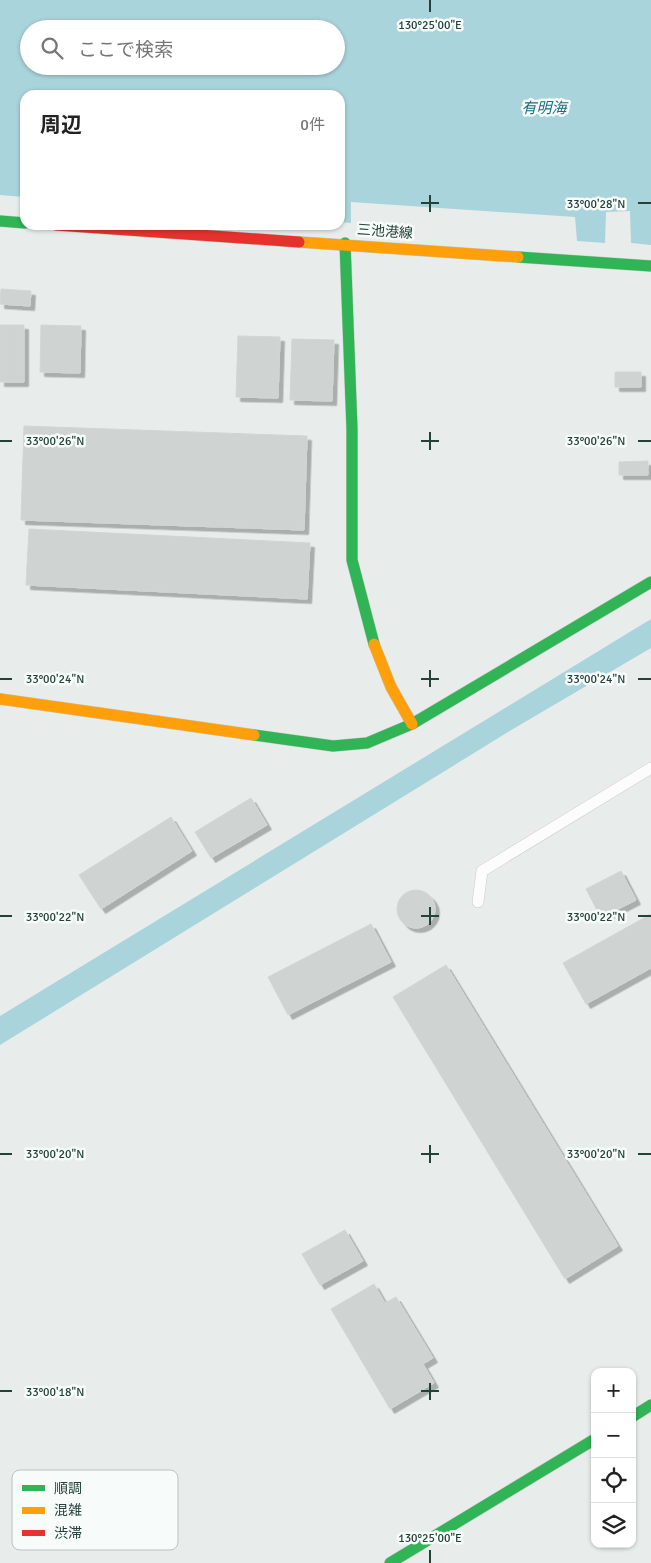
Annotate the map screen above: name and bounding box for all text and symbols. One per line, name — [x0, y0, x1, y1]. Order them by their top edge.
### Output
text: 130°25'00"E — [398, 18, 462, 33]
search box — [20, 20, 345, 75]
icon: search — [38, 34, 66, 62]
text: ここで検索 — [78, 38, 173, 62]
water label: 有明海 — [521, 99, 568, 117]
text: 周辺 — [40, 112, 82, 138]
text: 0件 — [300, 115, 325, 135]
text: 33°00'28"N — [567, 197, 625, 212]
street label: 三池港線 — [356, 221, 413, 242]
text: 33°00'26"N — [26, 434, 84, 449]
text: 33°00'26"N — [567, 434, 625, 449]
text: 33°00'24"N — [26, 672, 84, 687]
text: 33°00'24"N — [567, 672, 625, 687]
text: 33°00'22"N — [26, 910, 84, 925]
text: 33°00'22"N — [567, 910, 625, 925]
text: 33°00'20"N — [26, 1147, 84, 1162]
text: 33°00'20"N — [567, 1147, 625, 1162]
map controls — [591, 1368, 636, 1548]
button: + — [591, 1368, 636, 1413]
text: 33°00'18"N — [26, 1385, 84, 1400]
button: − — [591, 1413, 636, 1458]
button: locate — [591, 1458, 636, 1503]
legend — [12, 1470, 178, 1550]
text: 順調 — [54, 1480, 82, 1497]
text: 混雑 — [54, 1502, 82, 1519]
button: layers — [591, 1503, 636, 1548]
text: 渋滞 — [54, 1525, 82, 1542]
text: 130°25'00"E — [398, 1531, 462, 1546]

